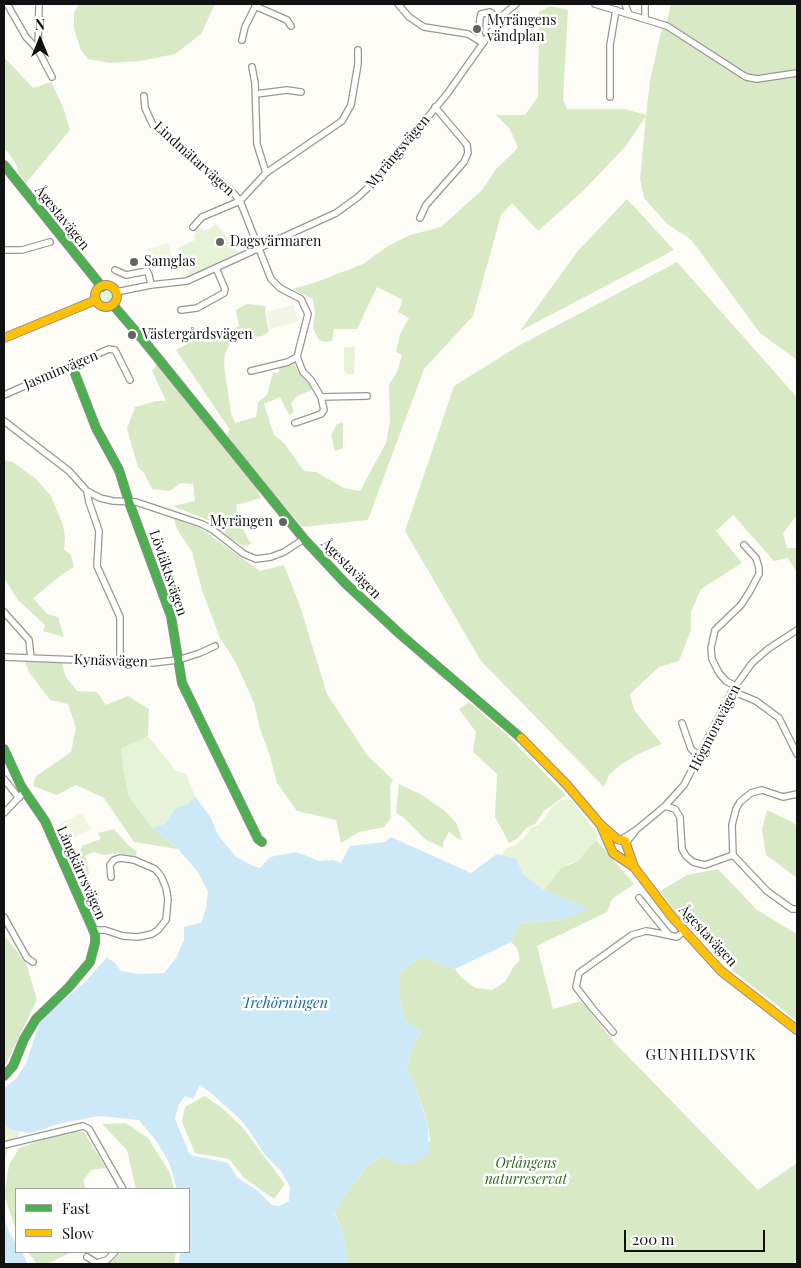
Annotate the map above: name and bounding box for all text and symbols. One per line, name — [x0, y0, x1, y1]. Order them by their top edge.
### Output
place label: Myrängens vändplan — [487, 13, 556, 46]
north arrow — [15, 15, 65, 65]
text: N — [35, 15, 45, 34]
marker: Myrängens vändplan — [471, 23, 483, 35]
street label: Myrängsvägen — [362, 112, 434, 192]
street label: Lindmätarvägen — [150, 118, 238, 200]
street label: Ågestavägen — [31, 183, 93, 253]
place label: Dagsvärmaren — [230, 234, 321, 250]
marker: Dagsvärmaren — [214, 236, 226, 248]
place label: Samglas — [144, 254, 195, 270]
marker: Samglas — [128, 256, 140, 268]
place label: Västergårdsvägen — [142, 327, 253, 343]
marker: Västergårdsvägen — [126, 329, 138, 341]
street label: Jasminvägen — [22, 347, 100, 393]
place label: Myrängen — [210, 514, 273, 530]
marker: Myrängen — [277, 516, 289, 528]
street label: Lövtäktsvägen — [145, 528, 191, 618]
street label: Ågestavägen — [318, 536, 384, 602]
street label: Kynäsvägen — [74, 651, 148, 671]
street label: Högmoravägen — [686, 682, 744, 774]
street label: Långkärrsvägen — [53, 824, 109, 922]
street label: Ågestavägen — [675, 902, 741, 970]
water label: Trehörningen — [242, 994, 328, 1012]
district label: GUNHILDSVIK — [644, 1046, 758, 1064]
park label: Orlångens naturreservat — [485, 1156, 567, 1188]
legend — [15, 1188, 190, 1253]
text: Fast — [62, 1198, 90, 1218]
scale bar — [626, 1220, 767, 1252]
text: Slow — [62, 1223, 94, 1243]
text: 200 m — [632, 1229, 674, 1249]

